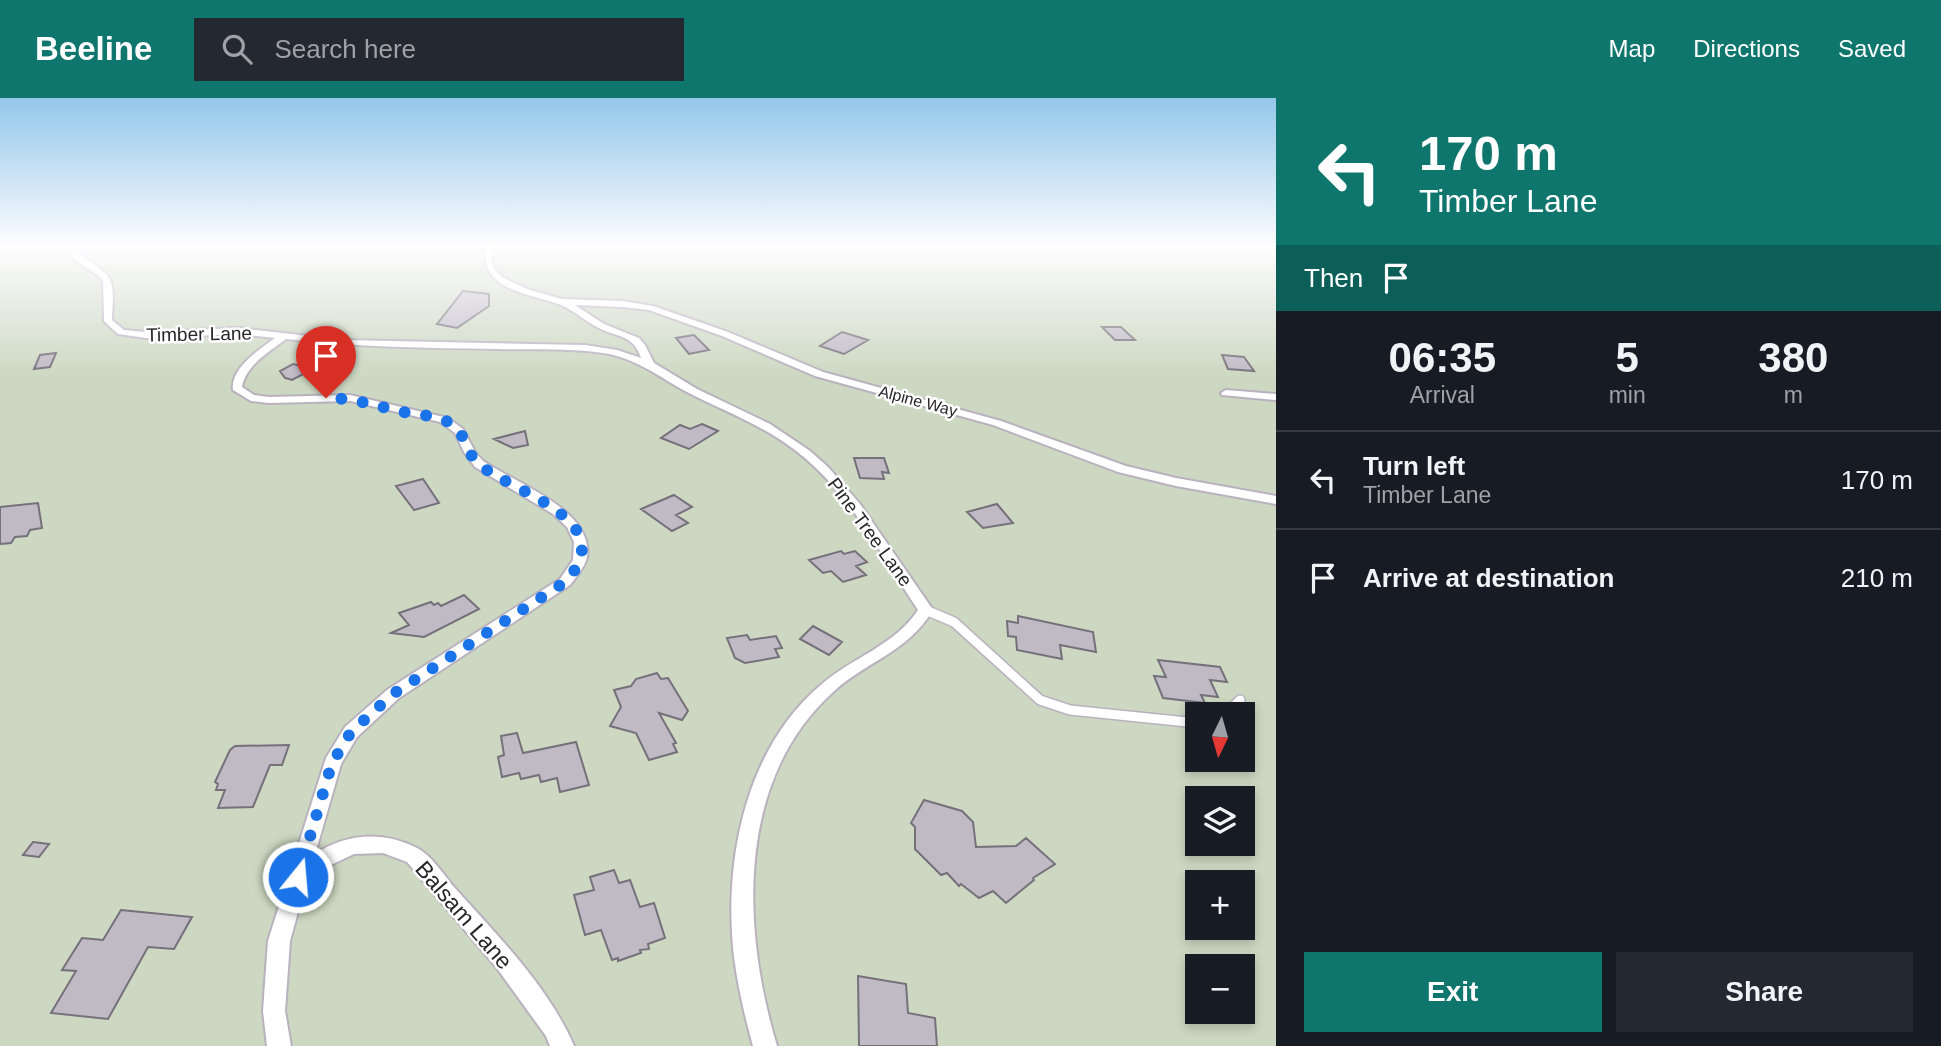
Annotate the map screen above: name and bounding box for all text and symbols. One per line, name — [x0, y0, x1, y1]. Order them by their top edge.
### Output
search box — [194, 18, 684, 81]
text: Beeline — [35, 30, 152, 67]
icon: search — [218, 30, 256, 68]
text: Search here — [274, 34, 416, 64]
text: Map — [1609, 35, 1655, 62]
text: Directions — [1693, 35, 1800, 62]
text: Saved — [1838, 35, 1906, 62]
icon: left — [1304, 126, 1395, 217]
text: 170 m — [1419, 126, 1558, 180]
text: Timber Lane — [1419, 183, 1597, 219]
icon: arrive — [1377, 259, 1415, 297]
text: Then — [1304, 263, 1363, 293]
street label: Timber Lane — [146, 323, 252, 345]
pin — [296, 326, 356, 398]
text: 06:35 — [1389, 334, 1496, 381]
text: 5 — [1615, 334, 1639, 381]
text: 380 — [1758, 334, 1828, 381]
icon: arrive — [307, 337, 345, 375]
street label: Alpine Way — [877, 382, 959, 420]
text: Arrival — [1410, 382, 1475, 408]
text: min — [1609, 382, 1646, 408]
text: m — [1784, 382, 1803, 408]
text: Turn left — [1363, 451, 1465, 481]
icon: left — [1304, 461, 1342, 499]
text: 170 m — [1841, 465, 1913, 495]
street label: Pine Tree Lane — [824, 474, 916, 590]
text: Timber Lane — [1363, 482, 1491, 508]
icon: arrive — [1304, 559, 1342, 597]
text: Arrive at destination — [1363, 563, 1614, 593]
text: 210 m — [1841, 563, 1913, 593]
north arrow — [1185, 702, 1255, 772]
map controls — [1185, 702, 1255, 1024]
button: layers — [1185, 786, 1255, 856]
position arrow — [261, 840, 335, 914]
street label: Balsam Lane — [410, 856, 518, 974]
button: + — [1185, 870, 1255, 940]
button: Exit — [1304, 952, 1602, 1032]
button: Share — [1616, 952, 1913, 1032]
button: − — [1185, 954, 1255, 1024]

